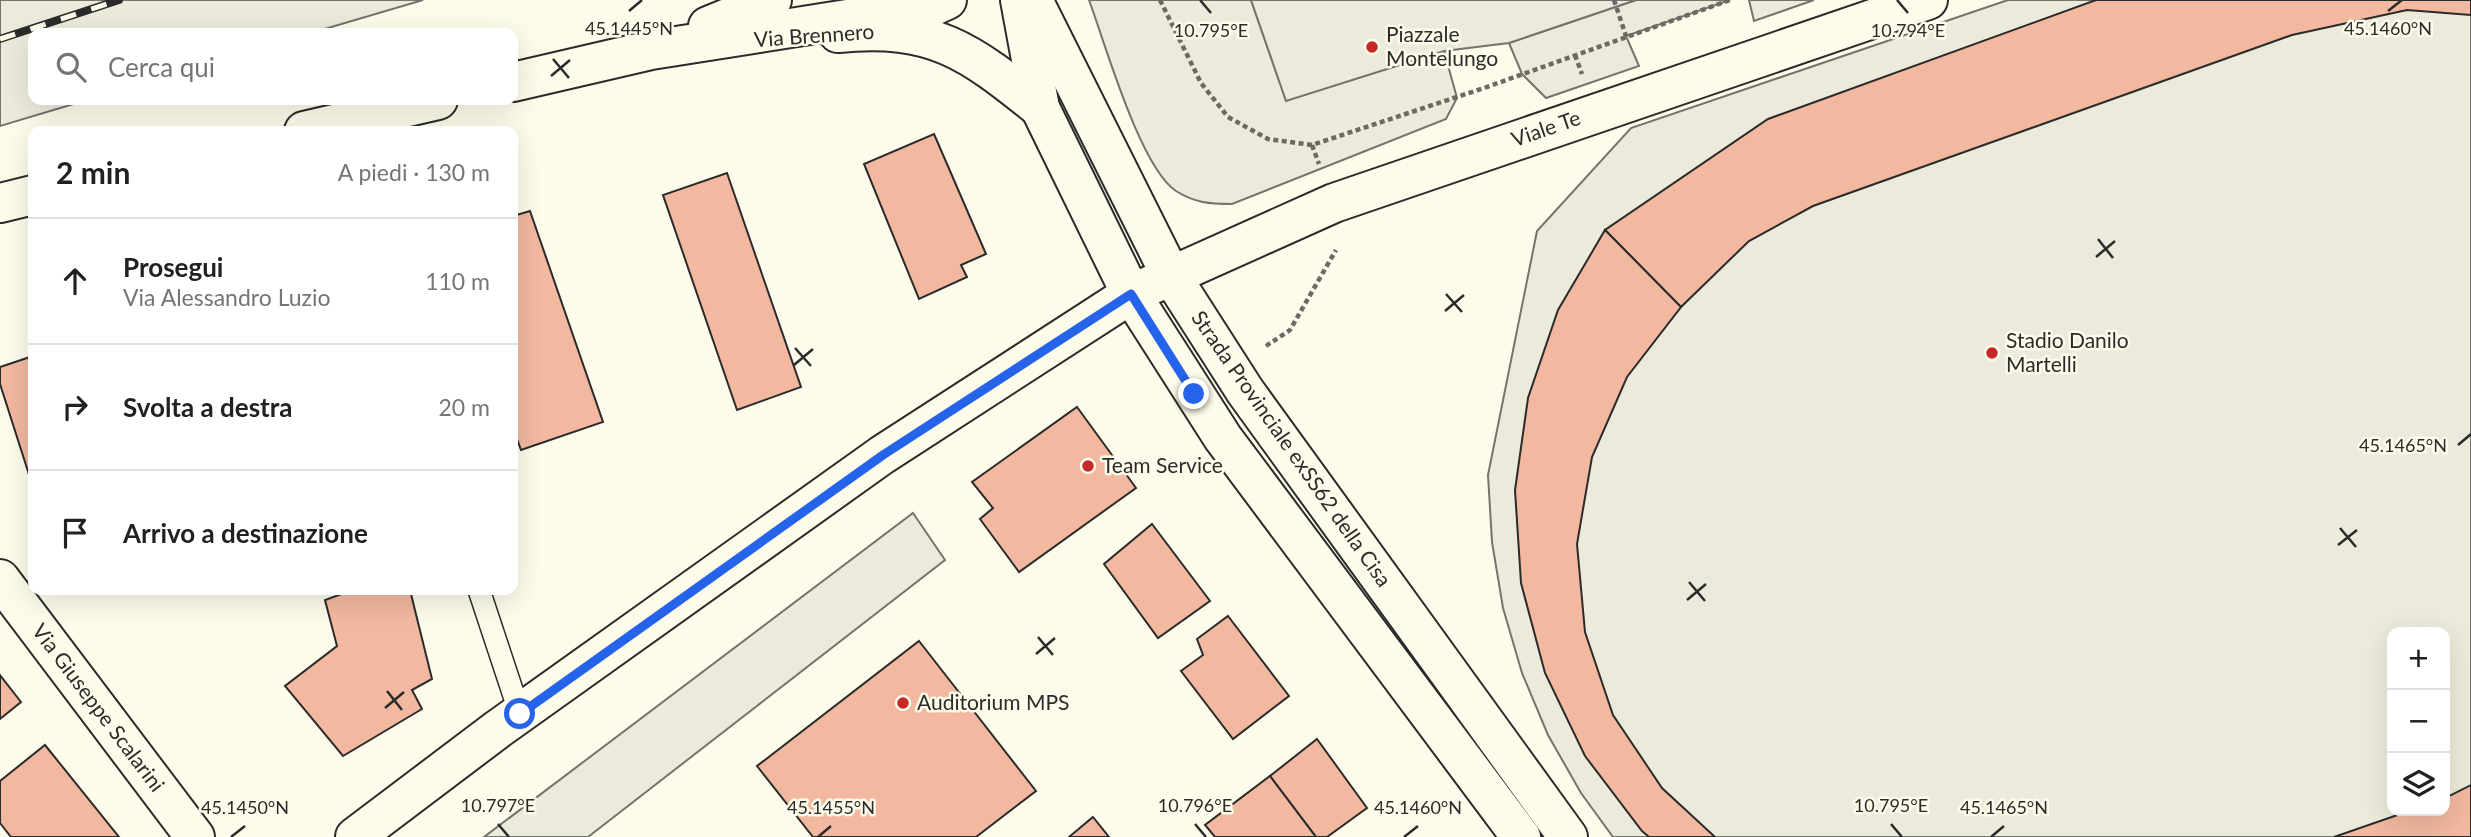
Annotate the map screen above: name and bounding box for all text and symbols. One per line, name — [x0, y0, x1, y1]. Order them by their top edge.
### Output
text: 45.1445°N — [585, 17, 673, 39]
text: 45.1460°N — [2344, 17, 2432, 39]
street label: Via Brennero — [753, 18, 875, 51]
text: 10.795°E — [1174, 19, 1248, 41]
text: 10.794°E — [1871, 19, 1945, 41]
place label: Piazzale Montelungo — [1386, 21, 1498, 70]
search box — [28, 28, 518, 105]
marker: Piazzale Montelungo — [1364, 39, 1380, 55]
icon: search — [52, 48, 90, 86]
text: Cerca qui — [108, 51, 215, 83]
street label: Viale Te — [1508, 104, 1583, 151]
text: 2 min — [56, 154, 130, 190]
text: A piedi · 130 m — [338, 158, 490, 186]
text: Prosegui — [123, 251, 223, 283]
icon: ahead — [56, 262, 94, 300]
text: 110 m — [425, 267, 490, 295]
text: Via Alessandro Luzio — [123, 283, 331, 311]
street label: Strada Provinciale exSS62 della Cisa — [1187, 306, 1397, 591]
place label: Stadio Danilo Martelli — [2006, 327, 2129, 376]
marker: Stadio Danilo Martelli — [1984, 345, 2000, 361]
route end — [1178, 378, 1209, 409]
icon: right — [56, 388, 94, 426]
text: Svolta a destra — [123, 391, 293, 423]
text: 20 m — [439, 393, 490, 421]
text: 45.1465°N — [2359, 434, 2447, 456]
place label: Team Service — [1102, 452, 1223, 477]
marker: Team Service — [1080, 458, 1096, 474]
icon: arrive — [56, 514, 94, 552]
text: Arrivo a destinazione — [123, 517, 368, 549]
street label: Via Giuseppe Scalarini — [28, 618, 171, 796]
map controls — [2387, 627, 2450, 816]
button: + — [2387, 627, 2450, 690]
place label: Auditorium MPS — [917, 689, 1069, 714]
button: − — [2387, 690, 2450, 753]
marker: Auditorium MPS — [895, 695, 911, 711]
route start — [504, 698, 535, 729]
button: layers — [2387, 753, 2450, 816]
text: 10.797°E — [461, 794, 535, 816]
text: 10.796°E — [1158, 794, 1232, 816]
text: 10.795°E — [1854, 794, 1928, 816]
text: 45.1450°N — [201, 796, 289, 818]
text: 45.1455°N — [787, 796, 875, 818]
text: 45.1460°N — [1374, 796, 1462, 818]
text: 45.1465°N — [1960, 796, 2048, 818]

